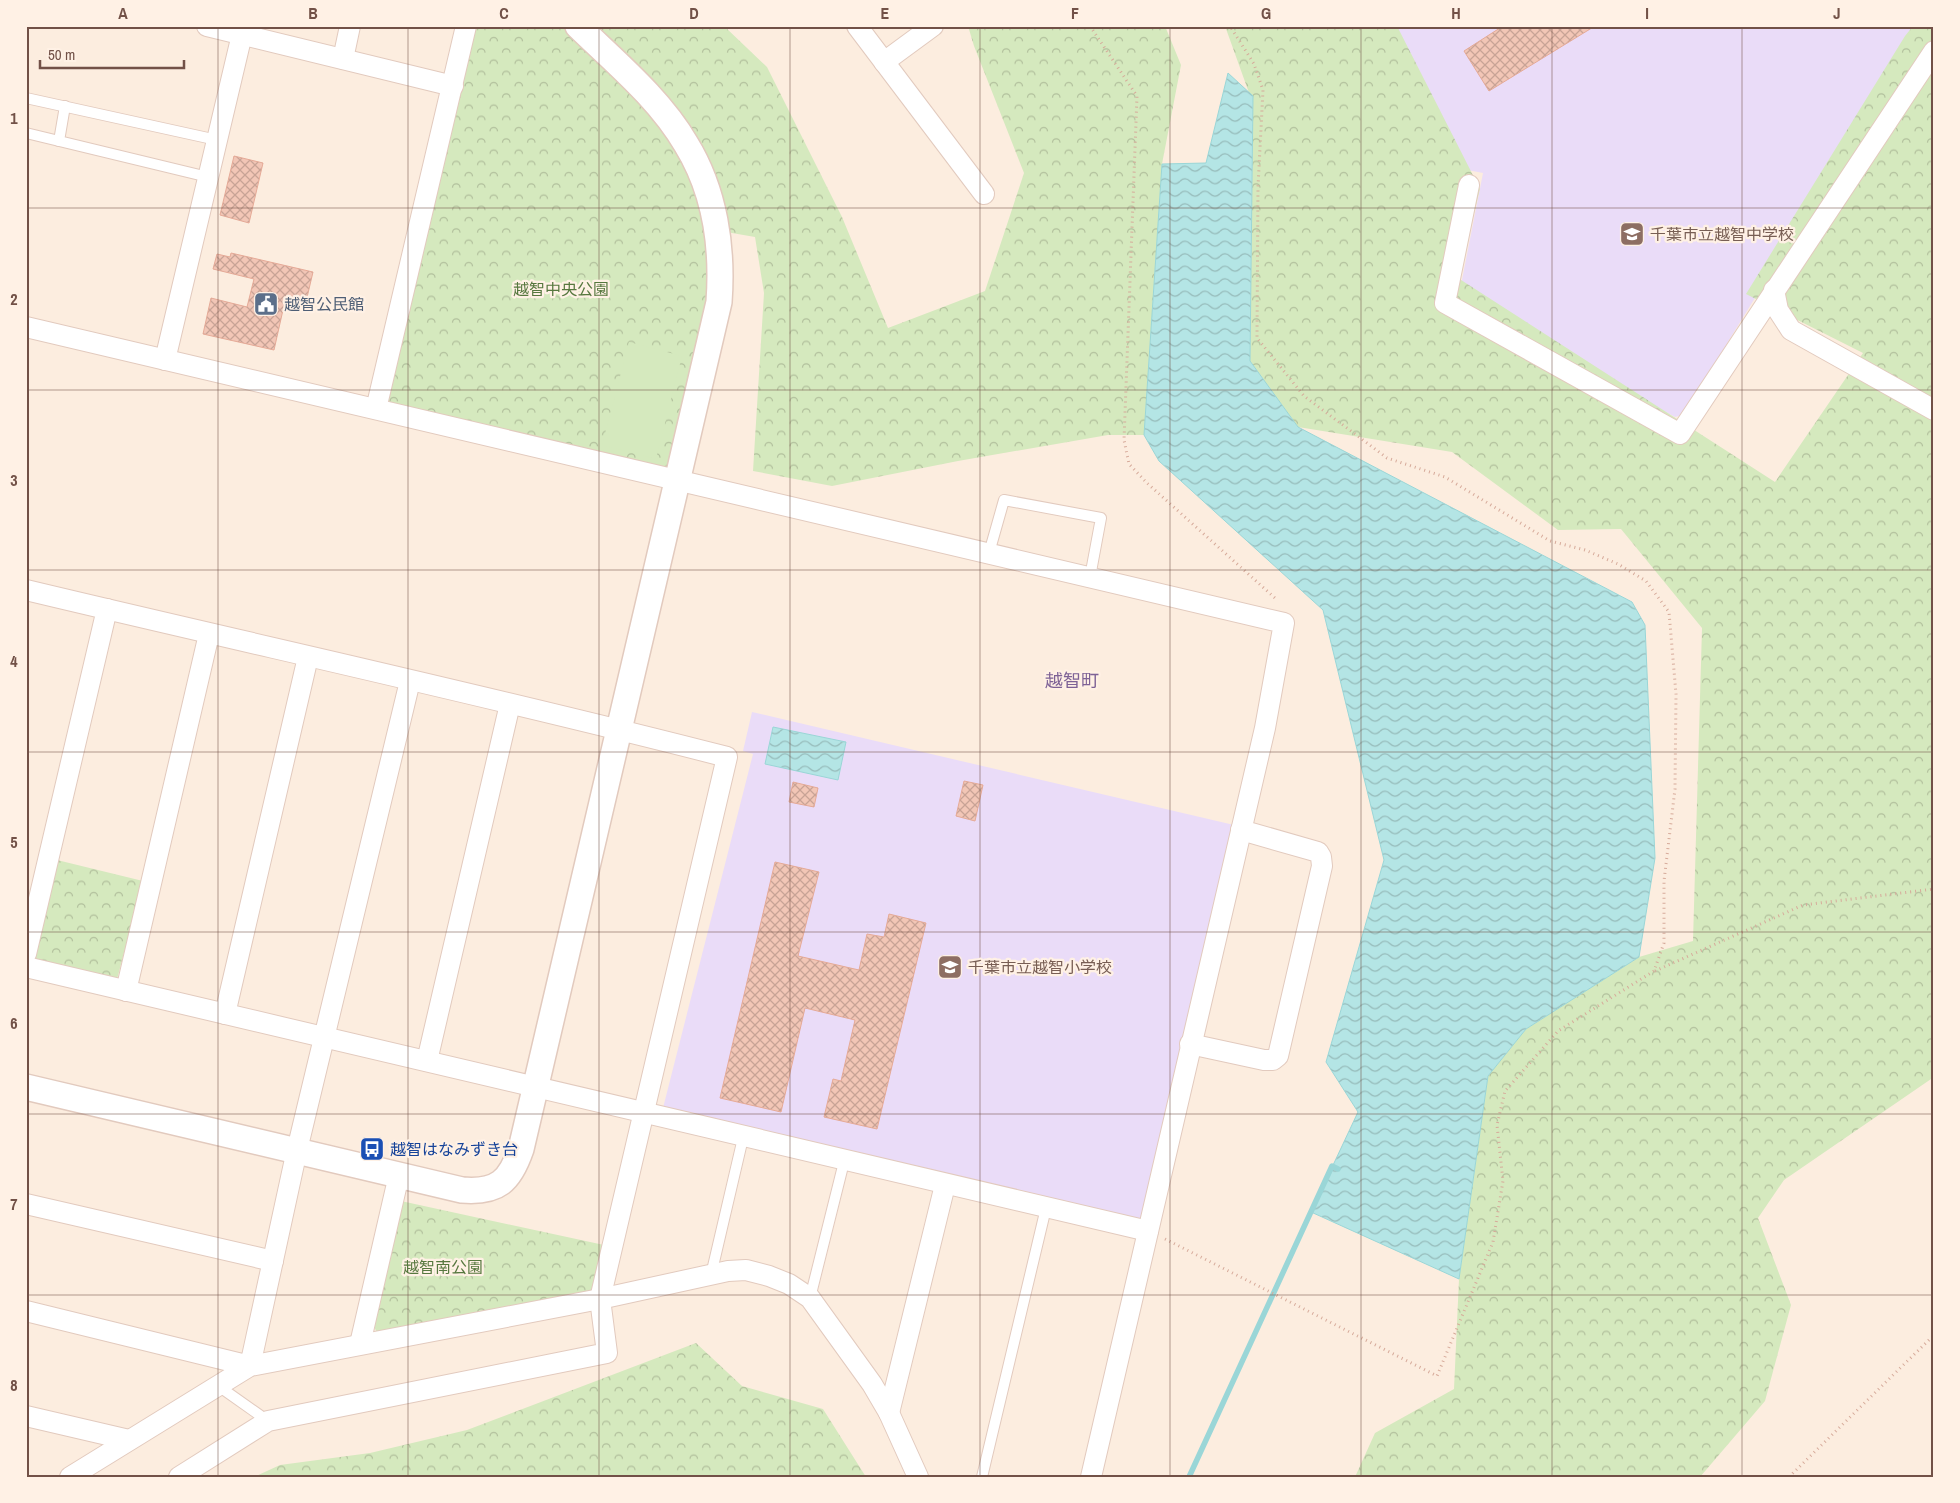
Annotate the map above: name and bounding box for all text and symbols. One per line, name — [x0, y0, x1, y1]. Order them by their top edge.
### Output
text: A — [118, 2, 128, 24]
text: B — [308, 2, 318, 24]
text: C — [499, 2, 509, 24]
text: D — [689, 2, 699, 24]
text: E — [881, 2, 890, 24]
text: F — [1071, 2, 1079, 24]
text: G — [1261, 2, 1271, 24]
text: H — [1451, 2, 1461, 24]
text: I — [1645, 2, 1649, 24]
text: J — [1833, 2, 1841, 24]
scale bar — [40, 38, 184, 70]
text: 50 m — [48, 44, 75, 65]
text: 1 — [10, 107, 18, 129]
school or university icon: 千葉市立越智中学校 — [1619, 221, 1645, 247]
place label: 千葉市立越智中学校 — [1650, 223, 1794, 245]
park label: 越智中央公園 — [513, 278, 609, 300]
text: 2 — [10, 288, 18, 310]
public building icon: 越智公民館 — [253, 291, 279, 317]
place label: 越智公民館 — [284, 293, 364, 315]
text: 3 — [10, 469, 18, 491]
text: 4 — [10, 650, 18, 672]
district label: 越智町 — [1045, 668, 1099, 693]
text: 5 — [10, 831, 18, 853]
school or university icon: 千葉市立越智小学校 — [937, 954, 963, 980]
place label: 千葉市立越智小学校 — [968, 956, 1112, 978]
text: 6 — [10, 1012, 18, 1034]
bus stop icon: 越智はなみずき台 — [359, 1136, 385, 1162]
place label: 越智はなみずき台 — [390, 1138, 518, 1160]
text: 7 — [10, 1193, 18, 1215]
park label: 越智南公園 — [403, 1256, 483, 1278]
text: 8 — [10, 1374, 18, 1396]

